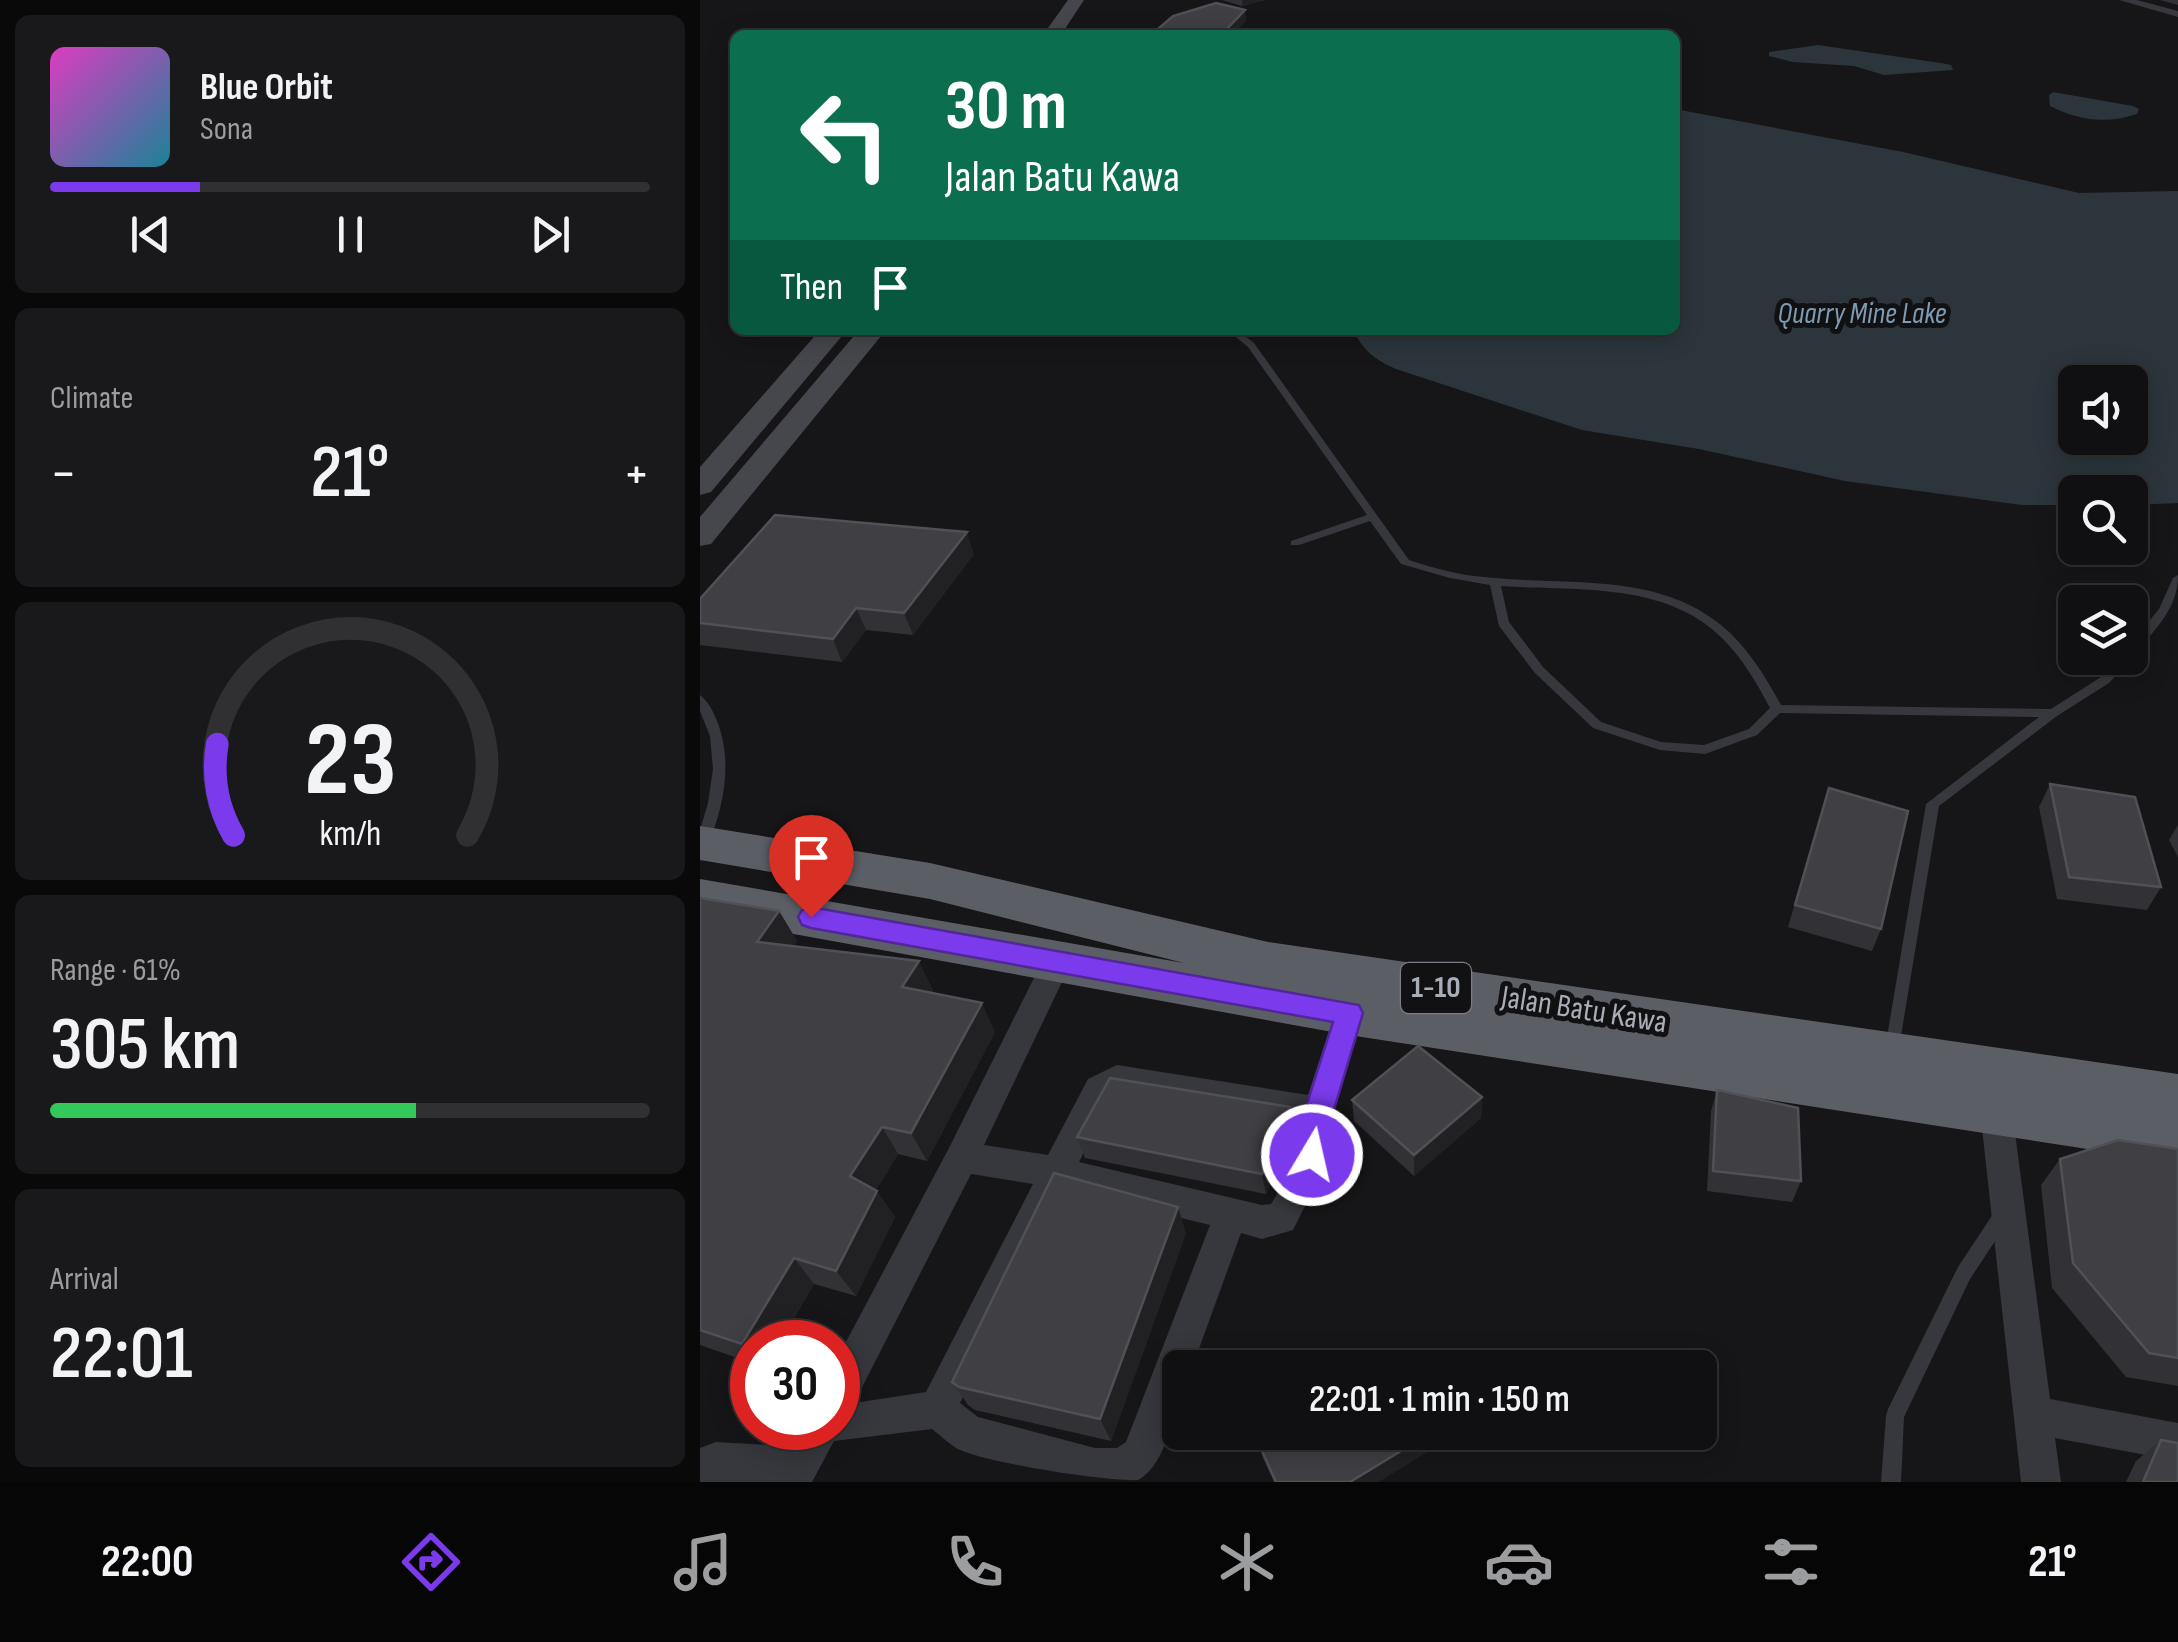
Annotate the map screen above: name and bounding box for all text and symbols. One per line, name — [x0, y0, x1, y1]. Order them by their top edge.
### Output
text: Blue Orbit — [200, 65, 333, 110]
text: 30 m — [945, 65, 1067, 149]
icon: left — [780, 70, 910, 200]
text: Sona — [200, 110, 253, 149]
text: Jalan Batu Kawa — [945, 150, 1180, 205]
icon: previous — [123, 207, 178, 262]
icon: pause — [323, 207, 378, 262]
icon: next — [523, 207, 578, 262]
icon: arrive — [863, 260, 918, 315]
text: Then — [780, 265, 843, 310]
water label: Quarry Mine Lake — [1777, 296, 1947, 332]
map controls — [2058, 365, 2148, 675]
button: sound — [2058, 365, 2148, 455]
text: Climate — [50, 379, 133, 418]
text: 21° — [310, 428, 390, 519]
text: − — [50, 441, 77, 508]
text: + — [623, 441, 650, 508]
button: search — [2058, 475, 2148, 565]
button: layers — [2058, 585, 2148, 675]
text: 23 — [304, 699, 396, 824]
text: km/h — [319, 813, 381, 856]
pin — [769, 815, 854, 918]
icon: arrive — [784, 830, 839, 885]
text: Range · 61% — [50, 951, 181, 990]
road number: 1-10 — [1401, 963, 1471, 1013]
street label: Jalan Batu Kawa — [1497, 978, 1670, 1042]
text: 305 km — [50, 1000, 240, 1091]
position arrow — [1260, 1103, 1364, 1207]
text: Arrival — [50, 1260, 119, 1299]
text: 22:01 — [50, 1309, 193, 1400]
speed limit sign: 30 — [730, 1320, 860, 1450]
text: 22:01 · 1 min · 150 m — [1309, 1377, 1570, 1422]
icon: directions — [396, 1527, 466, 1597]
icon: music — [668, 1527, 738, 1597]
icon: phone — [940, 1527, 1010, 1597]
icon: climate — [1212, 1527, 1282, 1597]
icon: car — [1484, 1527, 1554, 1597]
icon: filters — [1756, 1527, 1826, 1597]
text: 22:00 — [101, 1535, 193, 1590]
text: 21° — [2028, 1535, 2077, 1590]

